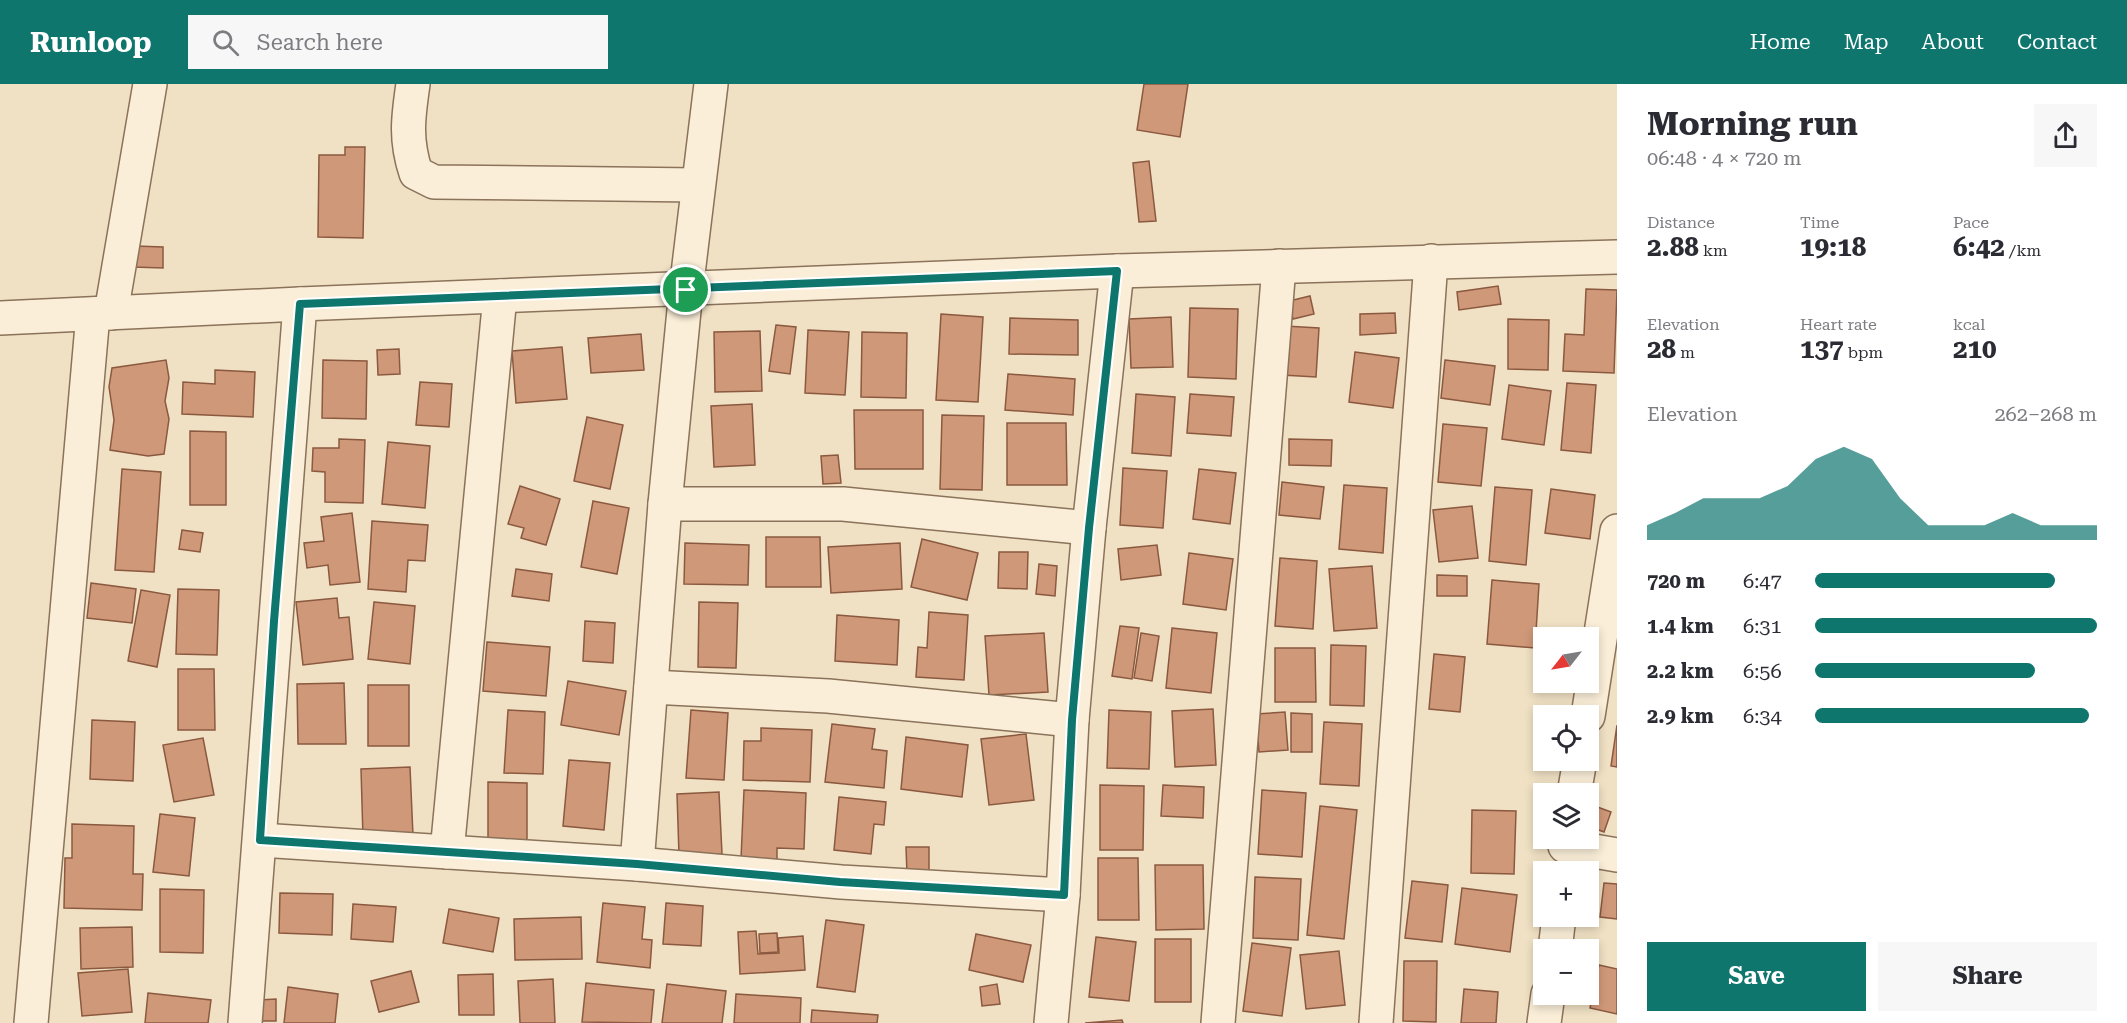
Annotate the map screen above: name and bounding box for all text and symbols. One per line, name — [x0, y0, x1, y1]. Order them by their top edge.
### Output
search box — [188, 15, 608, 69]
text: Runloop — [30, 26, 152, 59]
icon: search — [209, 26, 242, 59]
text: Search here — [257, 30, 383, 55]
text: Home — [1750, 30, 1811, 54]
text: Map — [1844, 30, 1889, 54]
text: About — [1922, 30, 1984, 54]
text: Contact — [2017, 30, 2097, 54]
text: Morning run — [1647, 104, 1858, 143]
button: share — [2034, 104, 2097, 167]
text: 06:48 · 4 × 720 m — [1647, 146, 1802, 170]
text: Distance — [1647, 213, 1715, 232]
text: Time — [1800, 213, 1839, 232]
text: Pace — [1953, 213, 1989, 232]
text: 2.88 — [1647, 232, 1699, 262]
text: 19:18 — [1800, 232, 1866, 262]
text: 6:42 — [1953, 232, 2005, 262]
text: km — [1699, 241, 1728, 260]
text: /km — [2005, 241, 2041, 260]
pin — [660, 264, 711, 315]
icon: arrive — [669, 273, 702, 306]
text: Elevation — [1647, 315, 1720, 334]
text: Heart rate — [1800, 315, 1877, 334]
text: kcal — [1953, 315, 1985, 334]
text: 28 — [1647, 334, 1676, 364]
text: 137 — [1800, 334, 1844, 364]
text: 210 — [1953, 334, 1997, 364]
text: m — [1676, 343, 1695, 362]
text: bpm — [1844, 343, 1883, 362]
text: Elevation — [1647, 402, 1738, 426]
text: 262–268 m — [1994, 402, 2097, 426]
text: 720 m — [1647, 569, 1705, 593]
text: 6:47 — [1743, 569, 1782, 593]
text: 1.4 km — [1647, 614, 1714, 638]
text: 6:31 — [1743, 614, 1782, 638]
north arrow — [1533, 627, 1599, 693]
map controls — [1533, 627, 1599, 1005]
text: 2.2 km — [1647, 659, 1714, 683]
text: 6:56 — [1743, 659, 1782, 683]
text: 2.9 km — [1647, 704, 1714, 728]
text: 6:34 — [1743, 704, 1782, 728]
button: locate — [1533, 705, 1599, 771]
button: layers — [1533, 783, 1599, 849]
button: + — [1533, 861, 1599, 927]
button: − — [1533, 939, 1599, 1005]
button: Save — [1647, 942, 1866, 1011]
button: Share — [1878, 942, 2097, 1011]

